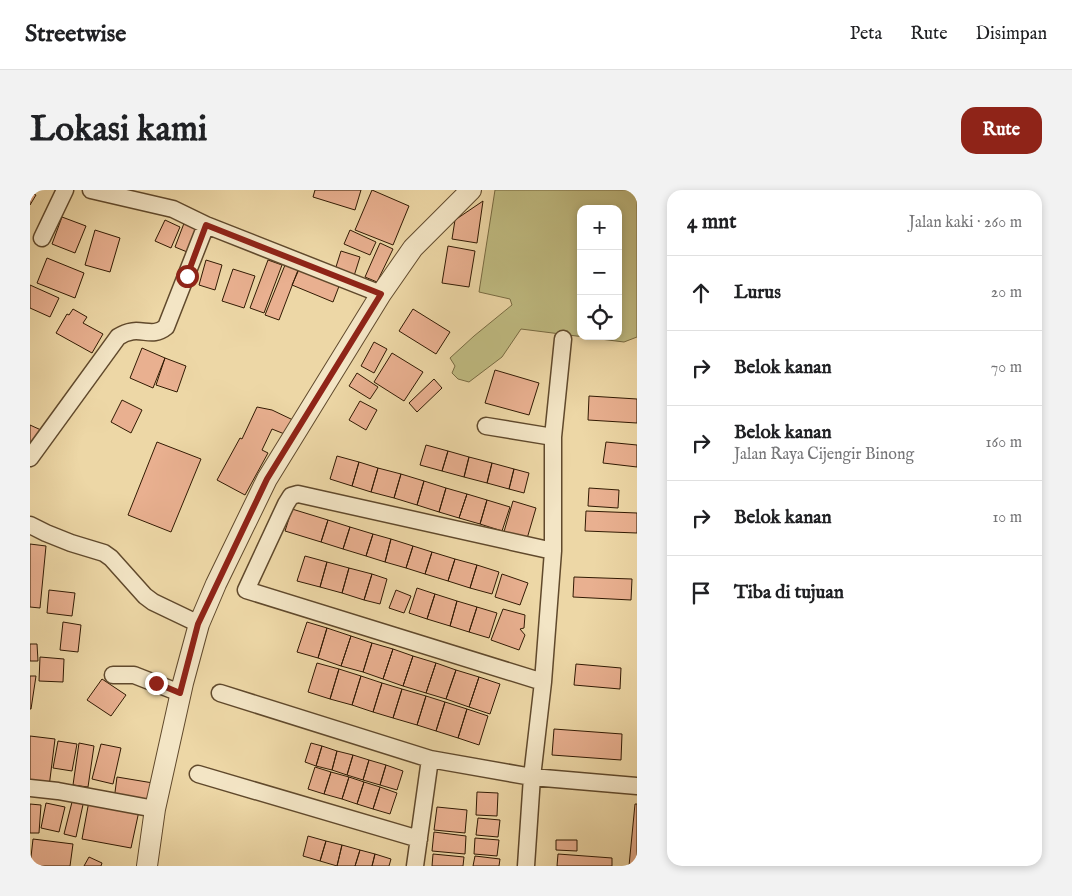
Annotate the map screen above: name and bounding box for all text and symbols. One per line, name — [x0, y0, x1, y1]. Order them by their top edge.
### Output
text: Streetwise — [25, 19, 126, 50]
text: Peta — [850, 23, 882, 46]
text: Rute — [910, 23, 948, 46]
text: Disimpan — [976, 23, 1047, 46]
button: Rute — [961, 107, 1042, 154]
text: Lokasi kami — [30, 108, 207, 153]
map controls — [577, 205, 622, 340]
button: + — [577, 205, 622, 250]
text: 4 mnt — [687, 209, 736, 236]
text: Jalan kaki · 260 m — [909, 213, 1022, 233]
button: − — [577, 250, 622, 295]
route start — [176, 265, 199, 288]
icon: ahead — [687, 279, 715, 307]
text: Lurus — [734, 281, 781, 305]
text: 20 m — [991, 283, 1022, 303]
button: locate — [577, 295, 622, 340]
icon: right — [687, 354, 715, 382]
text: Belok kanan — [734, 356, 832, 380]
text: 70 m — [991, 358, 1022, 378]
text: Belok kanan — [734, 421, 832, 445]
icon: right — [687, 429, 715, 457]
text: 160 m — [986, 433, 1022, 453]
text: Jalan Raya Cijengir Binong — [734, 445, 914, 465]
icon: right — [687, 504, 715, 532]
text: Belok kanan — [734, 506, 832, 530]
text: 10 m — [992, 508, 1022, 528]
icon: arrive — [687, 579, 715, 607]
text: Tiba di tujuan — [734, 581, 844, 605]
route end — [145, 672, 168, 695]

